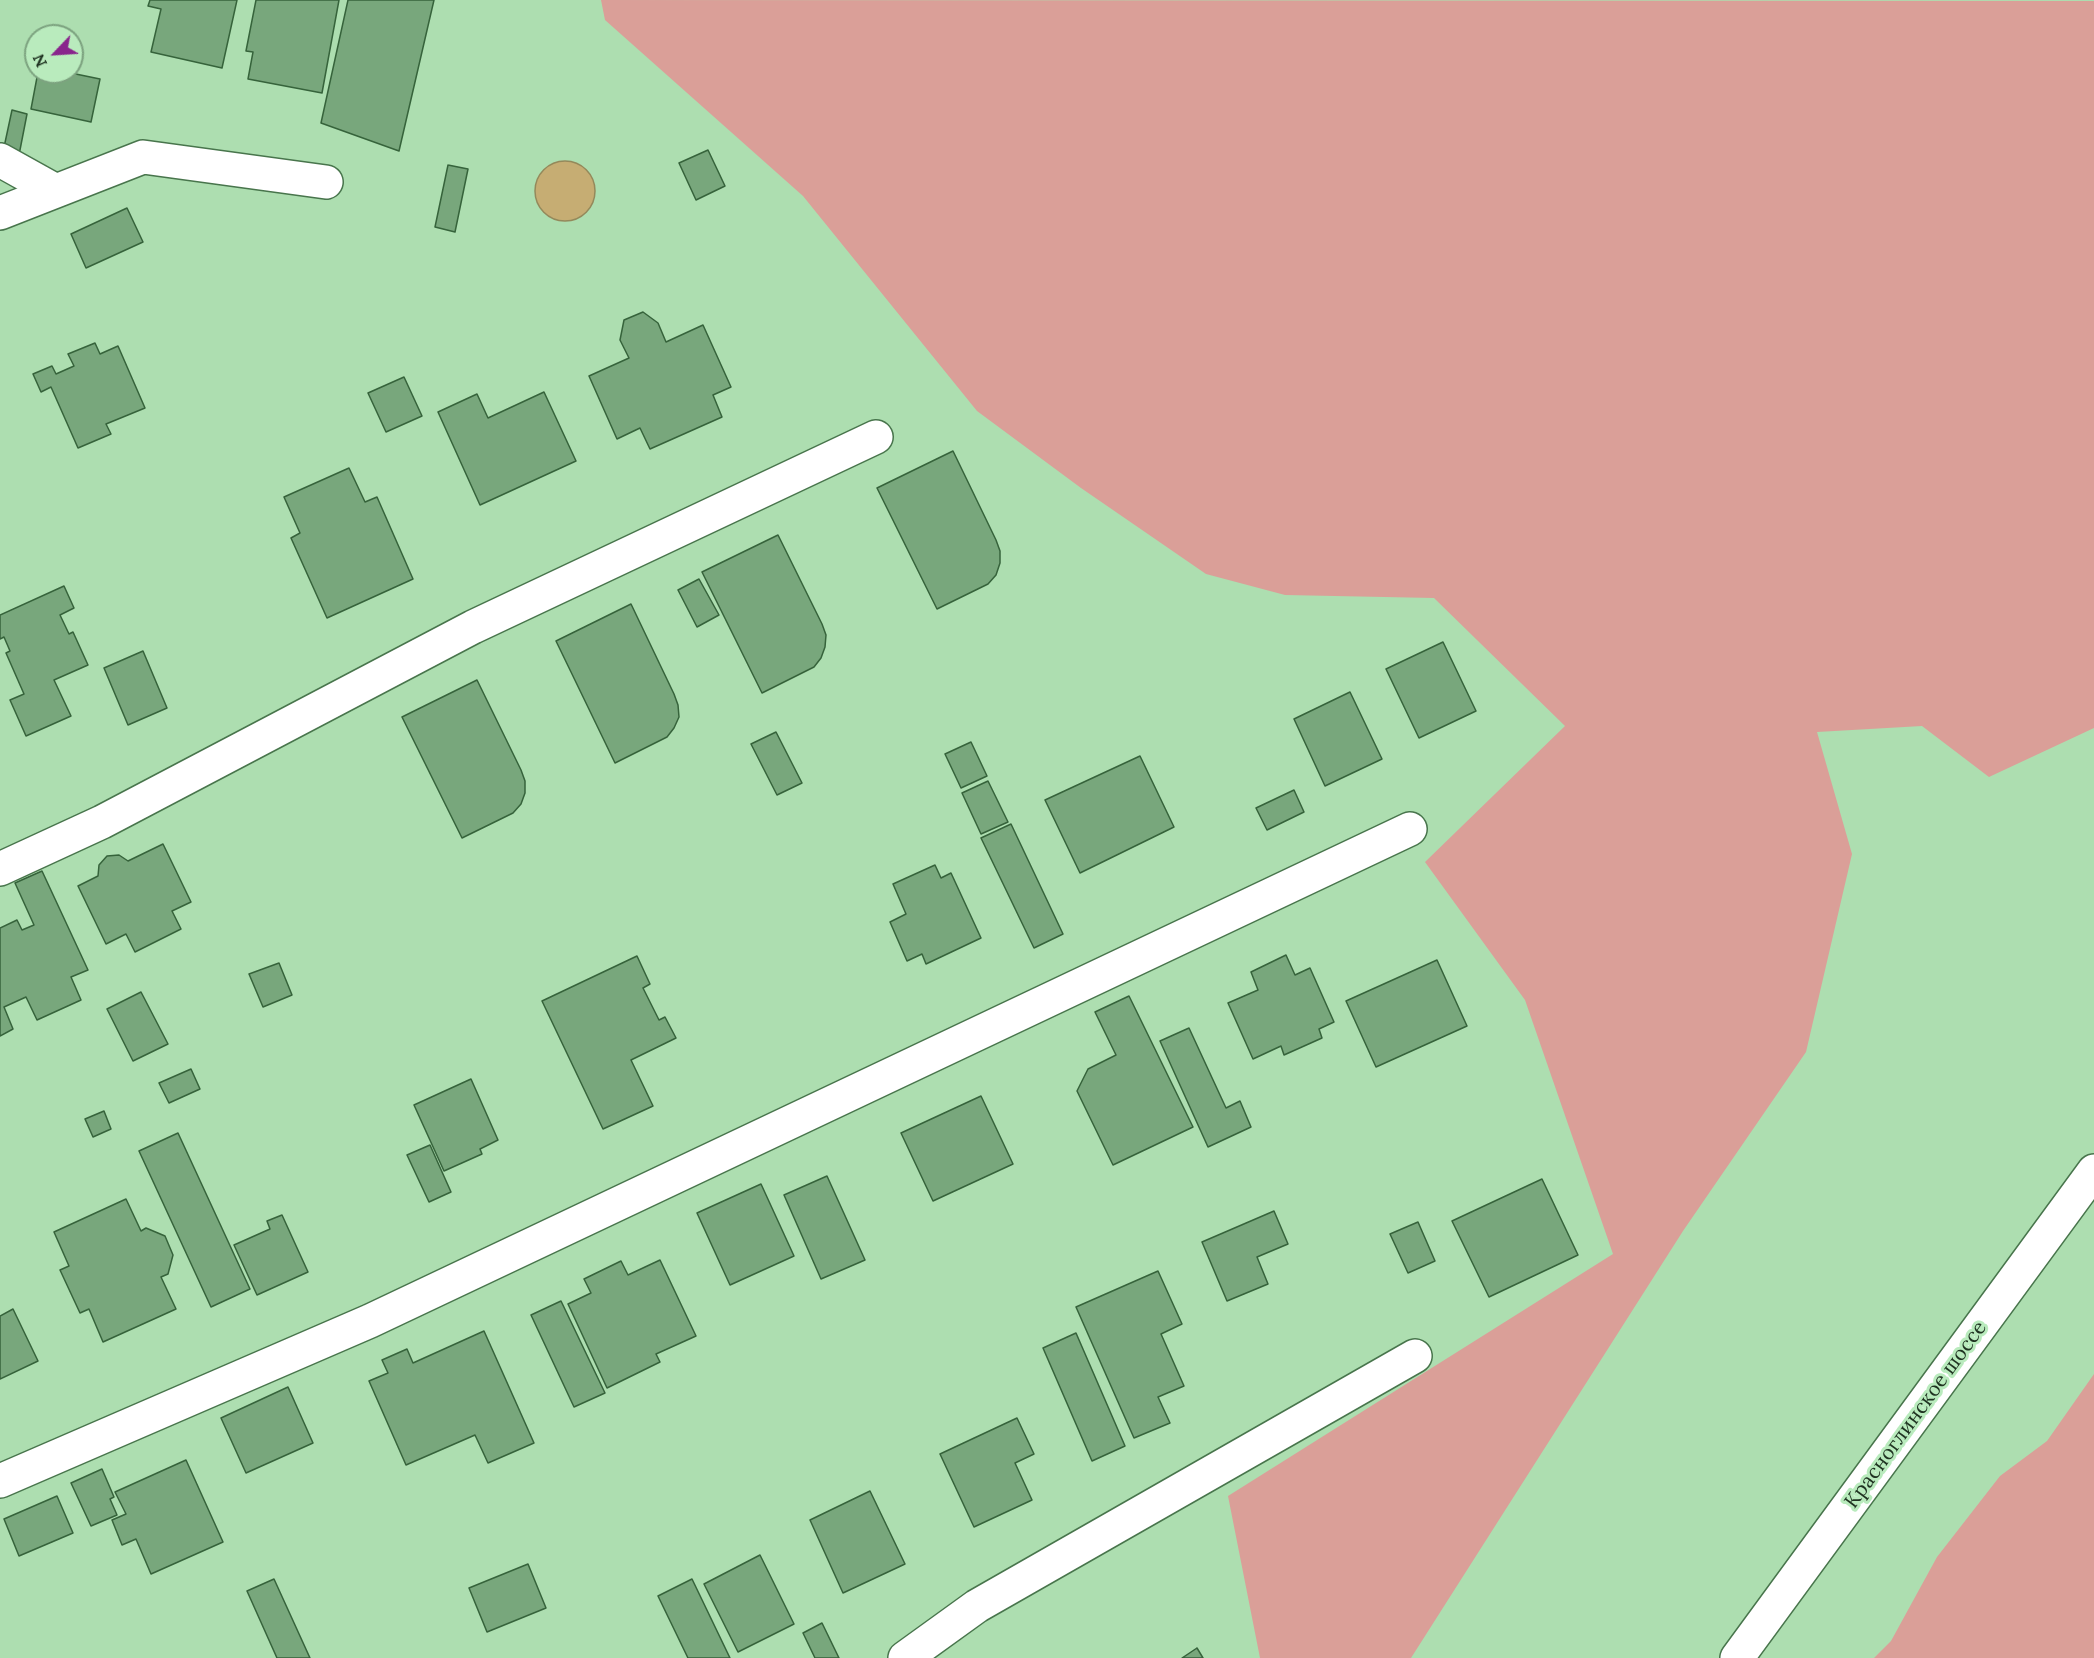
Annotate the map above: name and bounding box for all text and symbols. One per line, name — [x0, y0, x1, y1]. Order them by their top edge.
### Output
north arrow — [24, 24, 84, 84]
text: N — [28, 51, 51, 71]
street label: Красноглинское шоссе — [1840, 1317, 1992, 1513]

